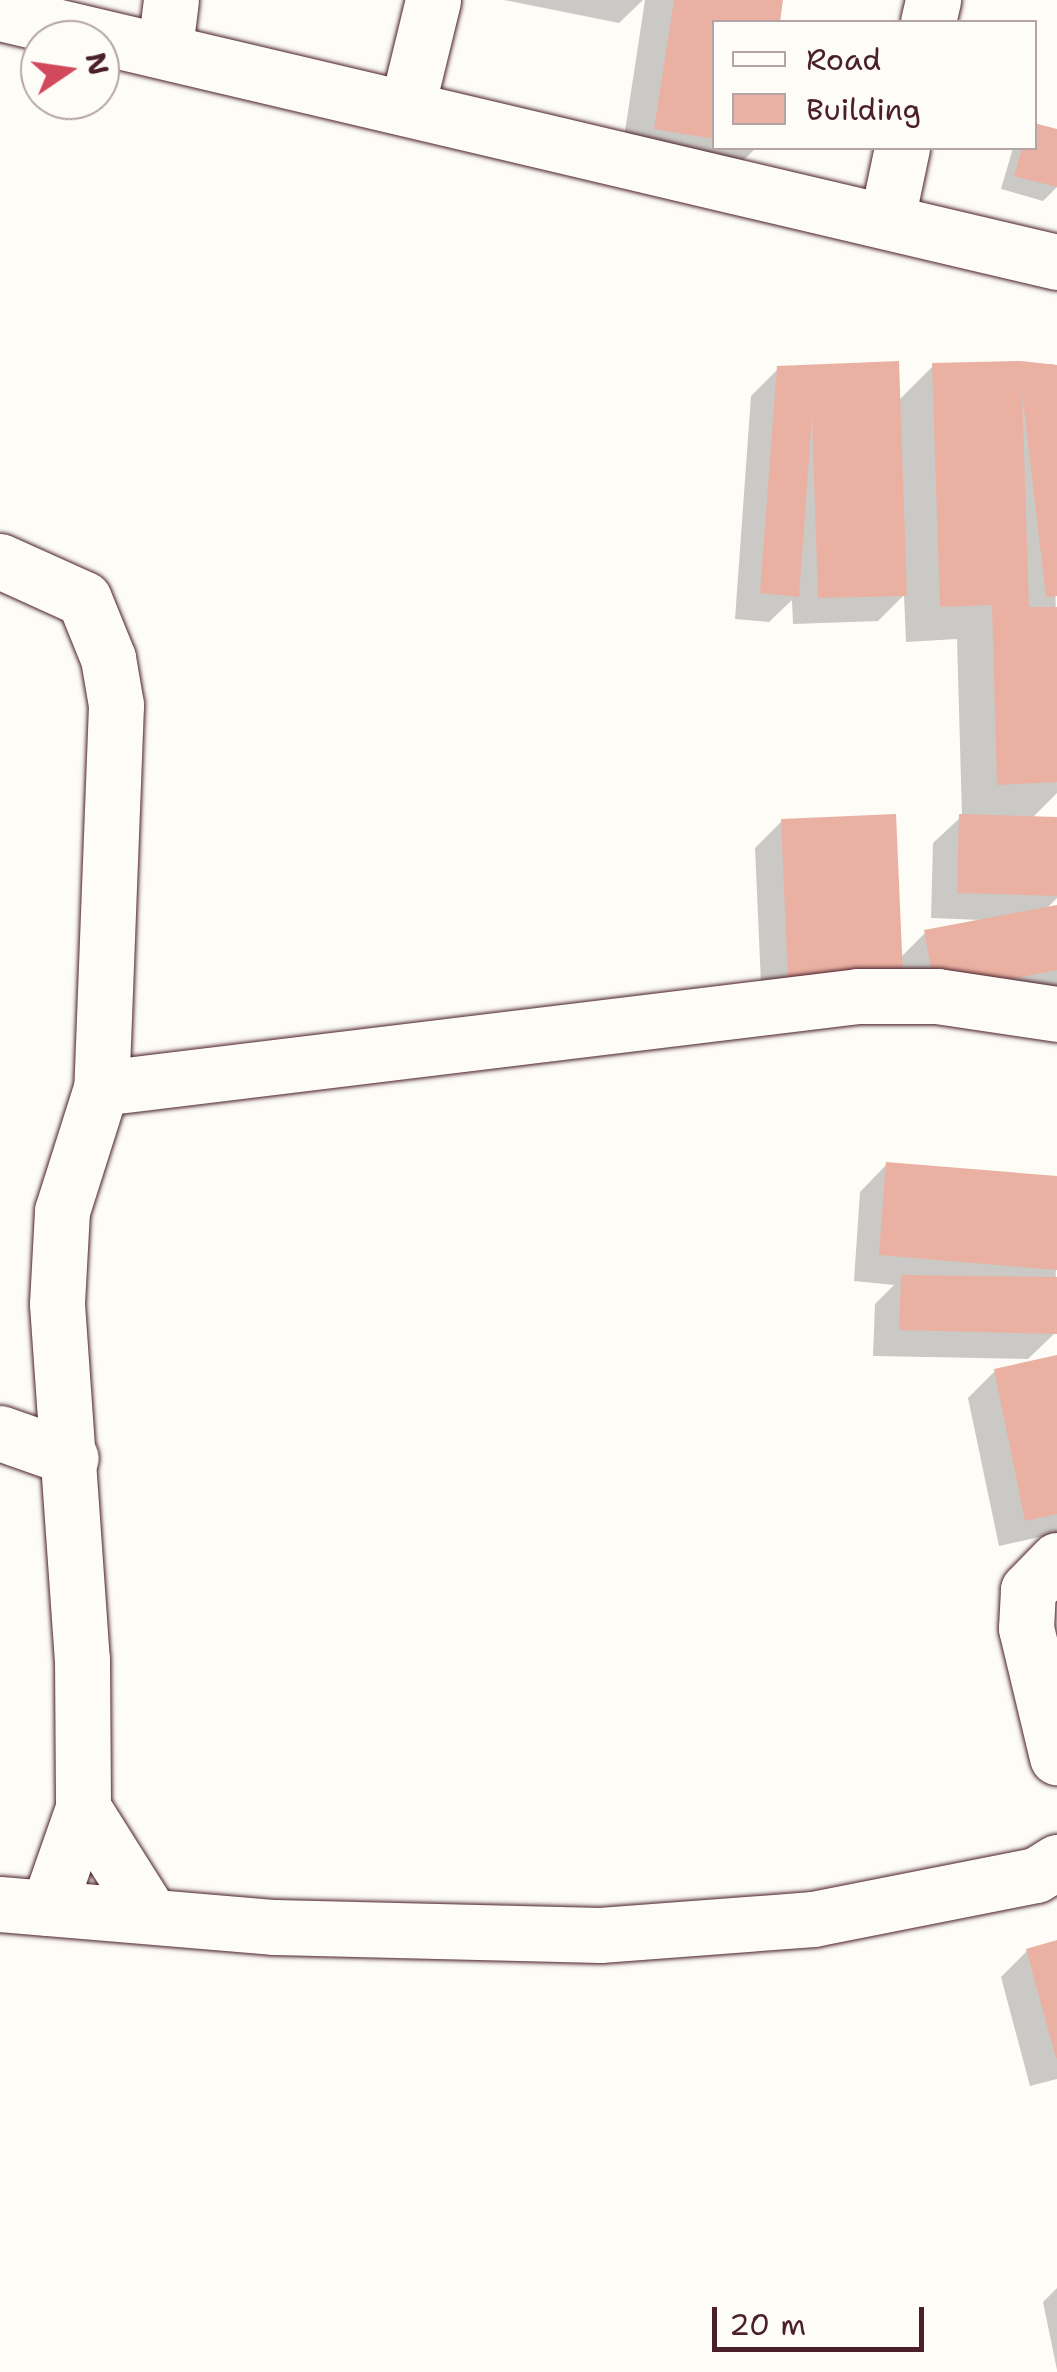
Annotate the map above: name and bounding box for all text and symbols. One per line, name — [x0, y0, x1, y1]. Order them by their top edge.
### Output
north arrow — [20, 20, 120, 120]
legend — [712, 20, 1037, 150]
text: Road — [806, 39, 881, 80]
text: N — [76, 49, 118, 79]
text: Building — [806, 89, 921, 130]
scale bar — [717, 2287, 930, 2349]
text: 20 m — [729, 2304, 806, 2345]

